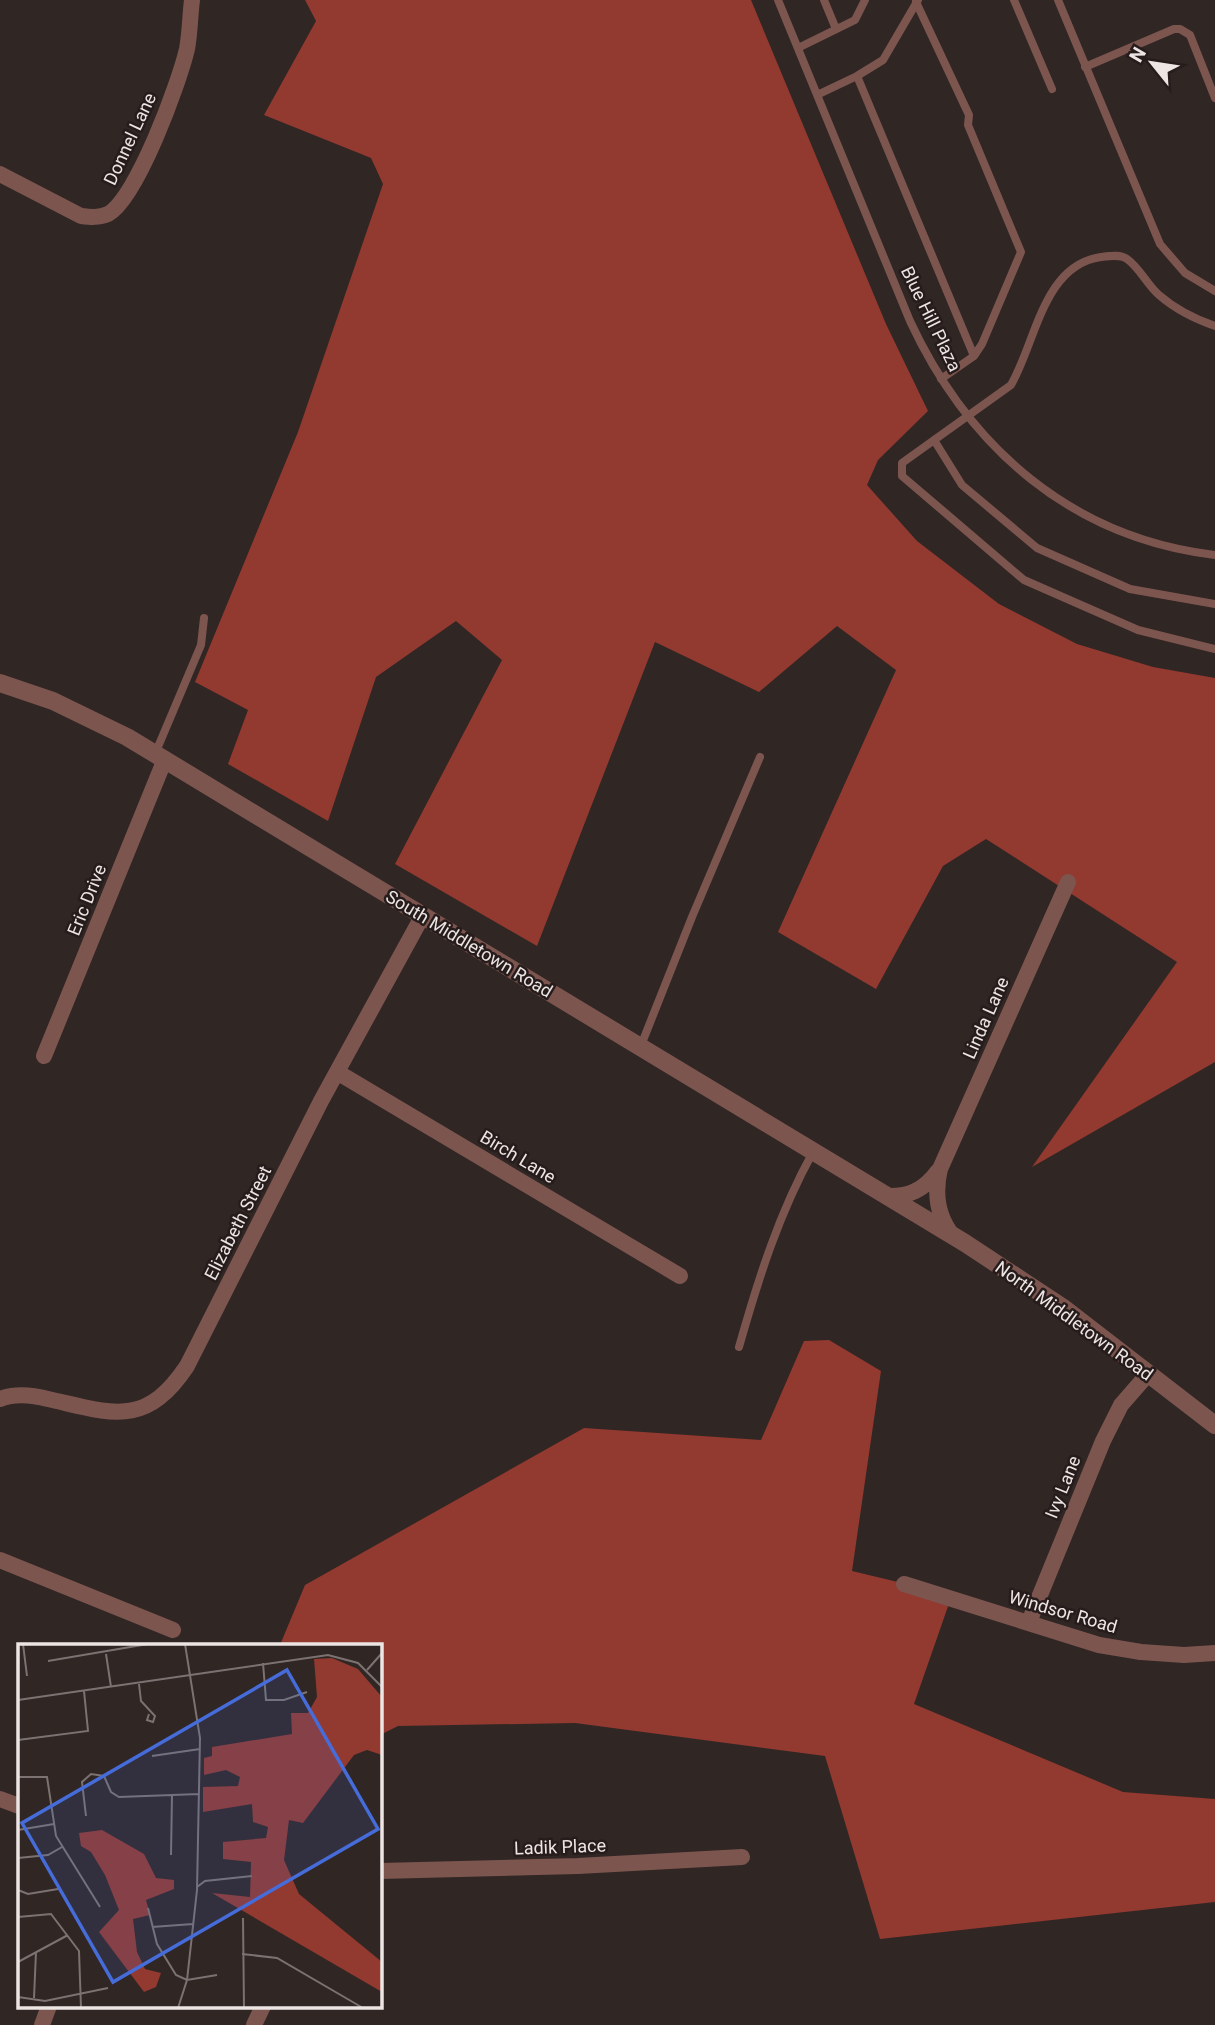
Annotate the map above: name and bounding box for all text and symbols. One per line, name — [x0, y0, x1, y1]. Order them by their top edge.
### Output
north arrow — [1117, 28, 1187, 98]
text: N — [1124, 43, 1151, 66]
street label: Donnel Lane — [99, 89, 160, 188]
street label: Blue Hill Plaza — [897, 263, 966, 375]
street label: Eric Drive — [63, 861, 110, 939]
street label: South Middletown Road — [382, 885, 556, 1002]
street label: Linda Lane — [958, 974, 1013, 1062]
street label: Birch Lane — [477, 1126, 560, 1187]
street label: Elizabeth Street — [200, 1162, 275, 1283]
street label: North Middletown Road — [991, 1256, 1157, 1385]
street label: Ivy Lane — [1041, 1452, 1085, 1521]
street label: Windsor Road — [1006, 1586, 1120, 1637]
inset map — [18, 1644, 382, 2008]
street label: Ladik Place — [514, 1834, 606, 1859]

